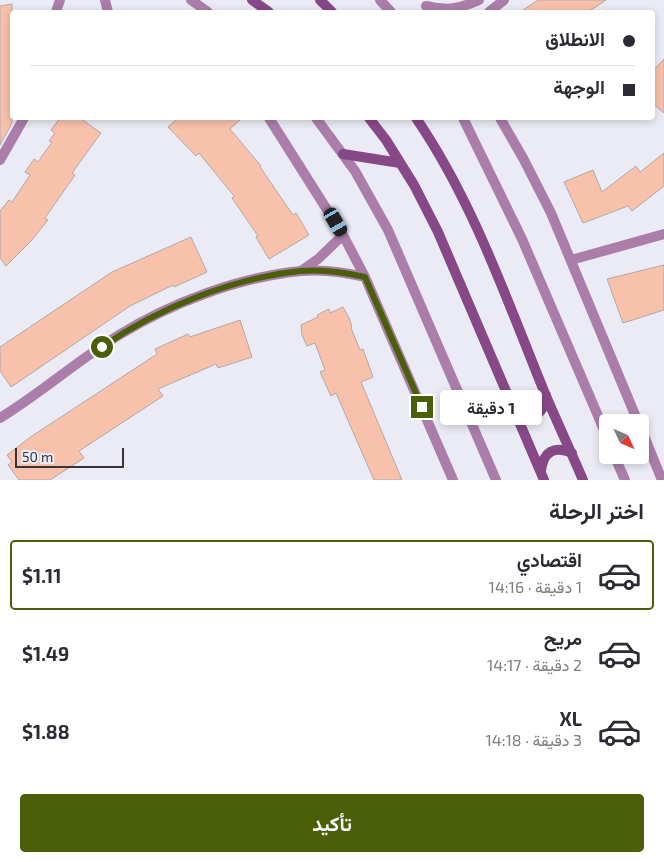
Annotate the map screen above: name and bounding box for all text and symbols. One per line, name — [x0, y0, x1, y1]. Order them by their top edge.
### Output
text: الانطلاق — [545, 27, 605, 50]
text: الوجهة — [553, 75, 605, 98]
car — [322, 205, 349, 239]
route start — [91, 336, 113, 358]
callout: 1 دقيقة — [440, 390, 542, 424]
route end — [411, 396, 433, 418]
text: 1 دقيقة — [467, 398, 515, 417]
north arrow — [599, 414, 649, 464]
map controls — [599, 414, 649, 464]
scale bar — [15, 444, 124, 468]
text: 50 m — [22, 448, 53, 465]
text: اختر الرحلة — [549, 497, 644, 523]
text: اقتصادي — [517, 548, 582, 571]
icon: car — [597, 553, 642, 598]
text: $1.11 — [22, 564, 61, 587]
text: 1 دقيقة · 14:16 — [489, 577, 582, 596]
text: مريح — [544, 626, 582, 649]
icon: car — [597, 631, 642, 676]
text: $1.49 — [22, 642, 69, 665]
text: 2 دقيقة · 14:17 — [487, 655, 582, 674]
text: XL — [560, 707, 582, 730]
icon: car — [597, 709, 642, 754]
text: $1.88 — [22, 720, 70, 743]
text: 3 دقيقة · 14:18 — [486, 730, 582, 749]
button: تأكيد — [20, 794, 644, 852]

